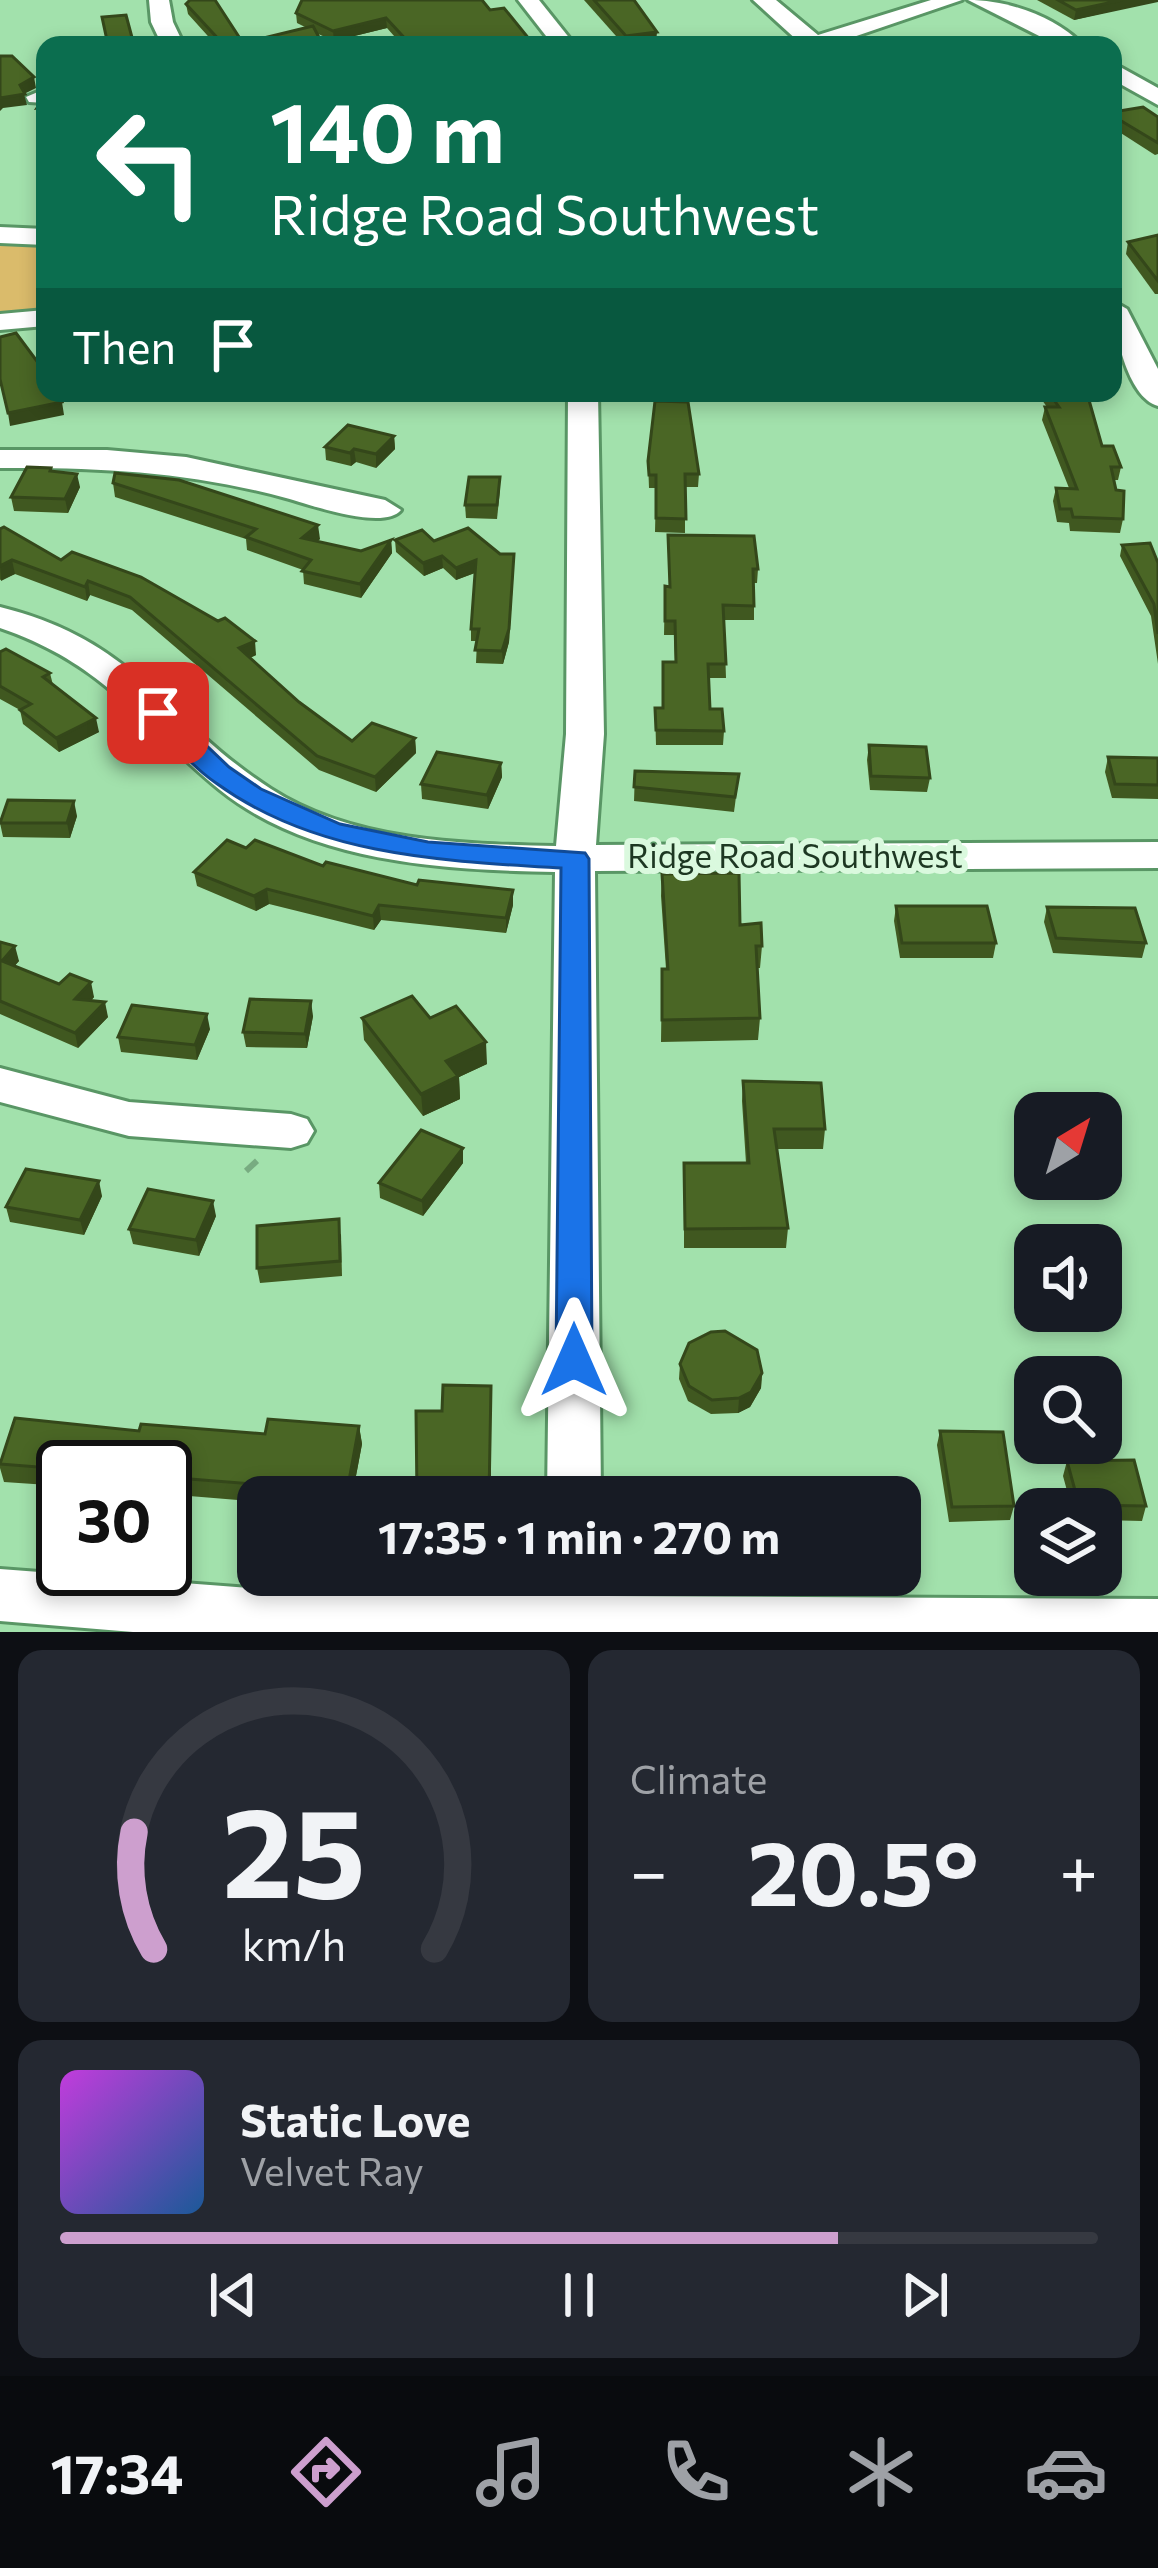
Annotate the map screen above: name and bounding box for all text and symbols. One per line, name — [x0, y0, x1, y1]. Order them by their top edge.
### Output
text: 140 m — [270, 78, 505, 180]
icon: left — [72, 84, 228, 240]
text: Ridge Road Southwest — [270, 180, 819, 246]
icon: arrive — [200, 312, 266, 378]
text: Then — [72, 318, 176, 373]
pin — [107, 662, 209, 764]
icon: arrive — [125, 680, 191, 746]
street label: Ridge Road Southwest — [627, 834, 963, 875]
north arrow — [1014, 1092, 1122, 1200]
map controls — [1014, 1092, 1122, 1596]
button: sound — [1014, 1224, 1122, 1332]
position arrow — [511, 1297, 637, 1423]
button: search — [1014, 1356, 1122, 1464]
speed limit sign: 30 — [36, 1440, 192, 1596]
button: layers — [1014, 1488, 1122, 1596]
text: 17:35 · 1 min · 270 m — [378, 1508, 780, 1563]
text: Climate — [630, 1754, 767, 1802]
text: 25 — [222, 1771, 366, 1924]
text: 20.5° — [748, 1814, 979, 1925]
text: − — [630, 1829, 668, 1910]
text: + — [1059, 1829, 1098, 1910]
text: km/h — [242, 1917, 346, 1970]
text: Static Love — [240, 2091, 470, 2146]
text: Velvet Ray — [240, 2146, 424, 2194]
icon: previous — [200, 2262, 266, 2328]
icon: pause — [546, 2262, 612, 2328]
icon: next — [892, 2262, 958, 2328]
icon: directions — [284, 2430, 368, 2514]
icon: music — [469, 2430, 553, 2514]
icon: phone — [654, 2430, 738, 2514]
icon: climate — [839, 2430, 923, 2514]
icon: car — [1024, 2430, 1108, 2514]
text: 17:34 — [50, 2439, 183, 2505]

